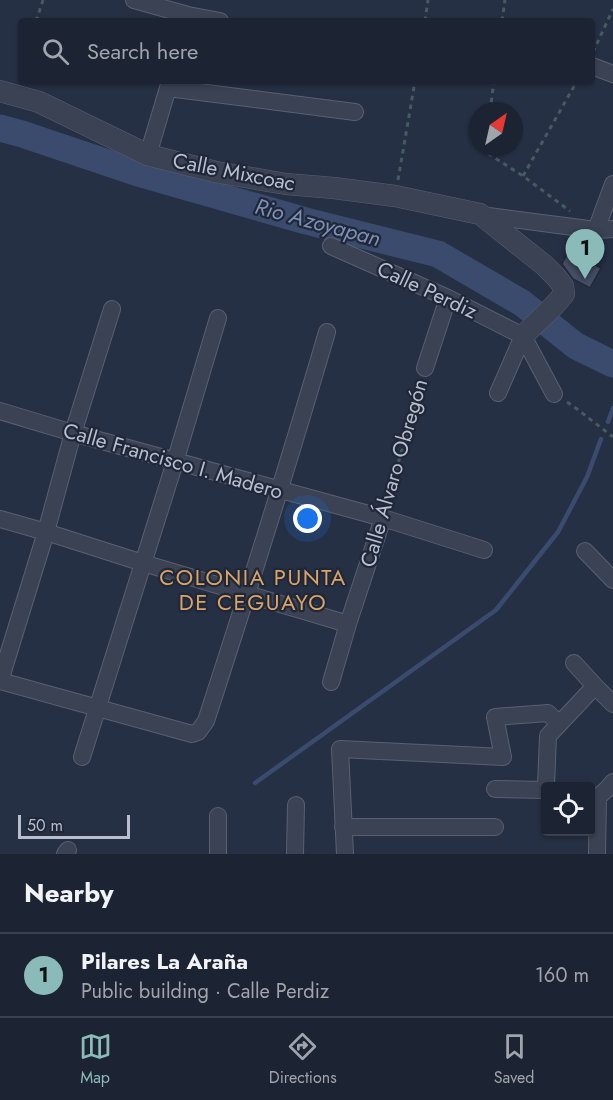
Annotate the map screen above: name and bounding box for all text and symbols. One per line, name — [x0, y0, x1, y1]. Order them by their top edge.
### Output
search box — [18, 18, 595, 84]
icon: search — [39, 35, 72, 68]
text: Search here — [87, 35, 198, 67]
north arrow — [469, 102, 523, 156]
street label: Calle Mixcoac — [170, 145, 298, 199]
water label: Rio Azoyapan — [252, 190, 384, 254]
pin: 1 — [566, 230, 604, 279]
street label: Calle Perdiz — [372, 254, 482, 326]
street label: Calle Álvaro Obregón — [353, 375, 435, 571]
street label: Calle Francisco I. Madero — [60, 415, 286, 507]
your location — [293, 504, 322, 533]
district label: COLONIA PUNTA DE CEGUAYO — [159, 561, 347, 618]
map controls — [541, 782, 595, 836]
button: locate — [541, 782, 595, 836]
scale bar — [18, 812, 130, 840]
text: 50 m — [27, 814, 63, 837]
text: Nearby — [24, 874, 113, 912]
text: Pilares La Araña — [81, 945, 248, 977]
text: 1 — [38, 961, 49, 990]
text: 160 m — [535, 961, 589, 990]
text: Public building · Calle Perdiz — [81, 977, 329, 1006]
tab: Map — [79, 1030, 112, 1089]
tab: Directions — [269, 1030, 337, 1089]
tab: Saved — [494, 1030, 534, 1089]

